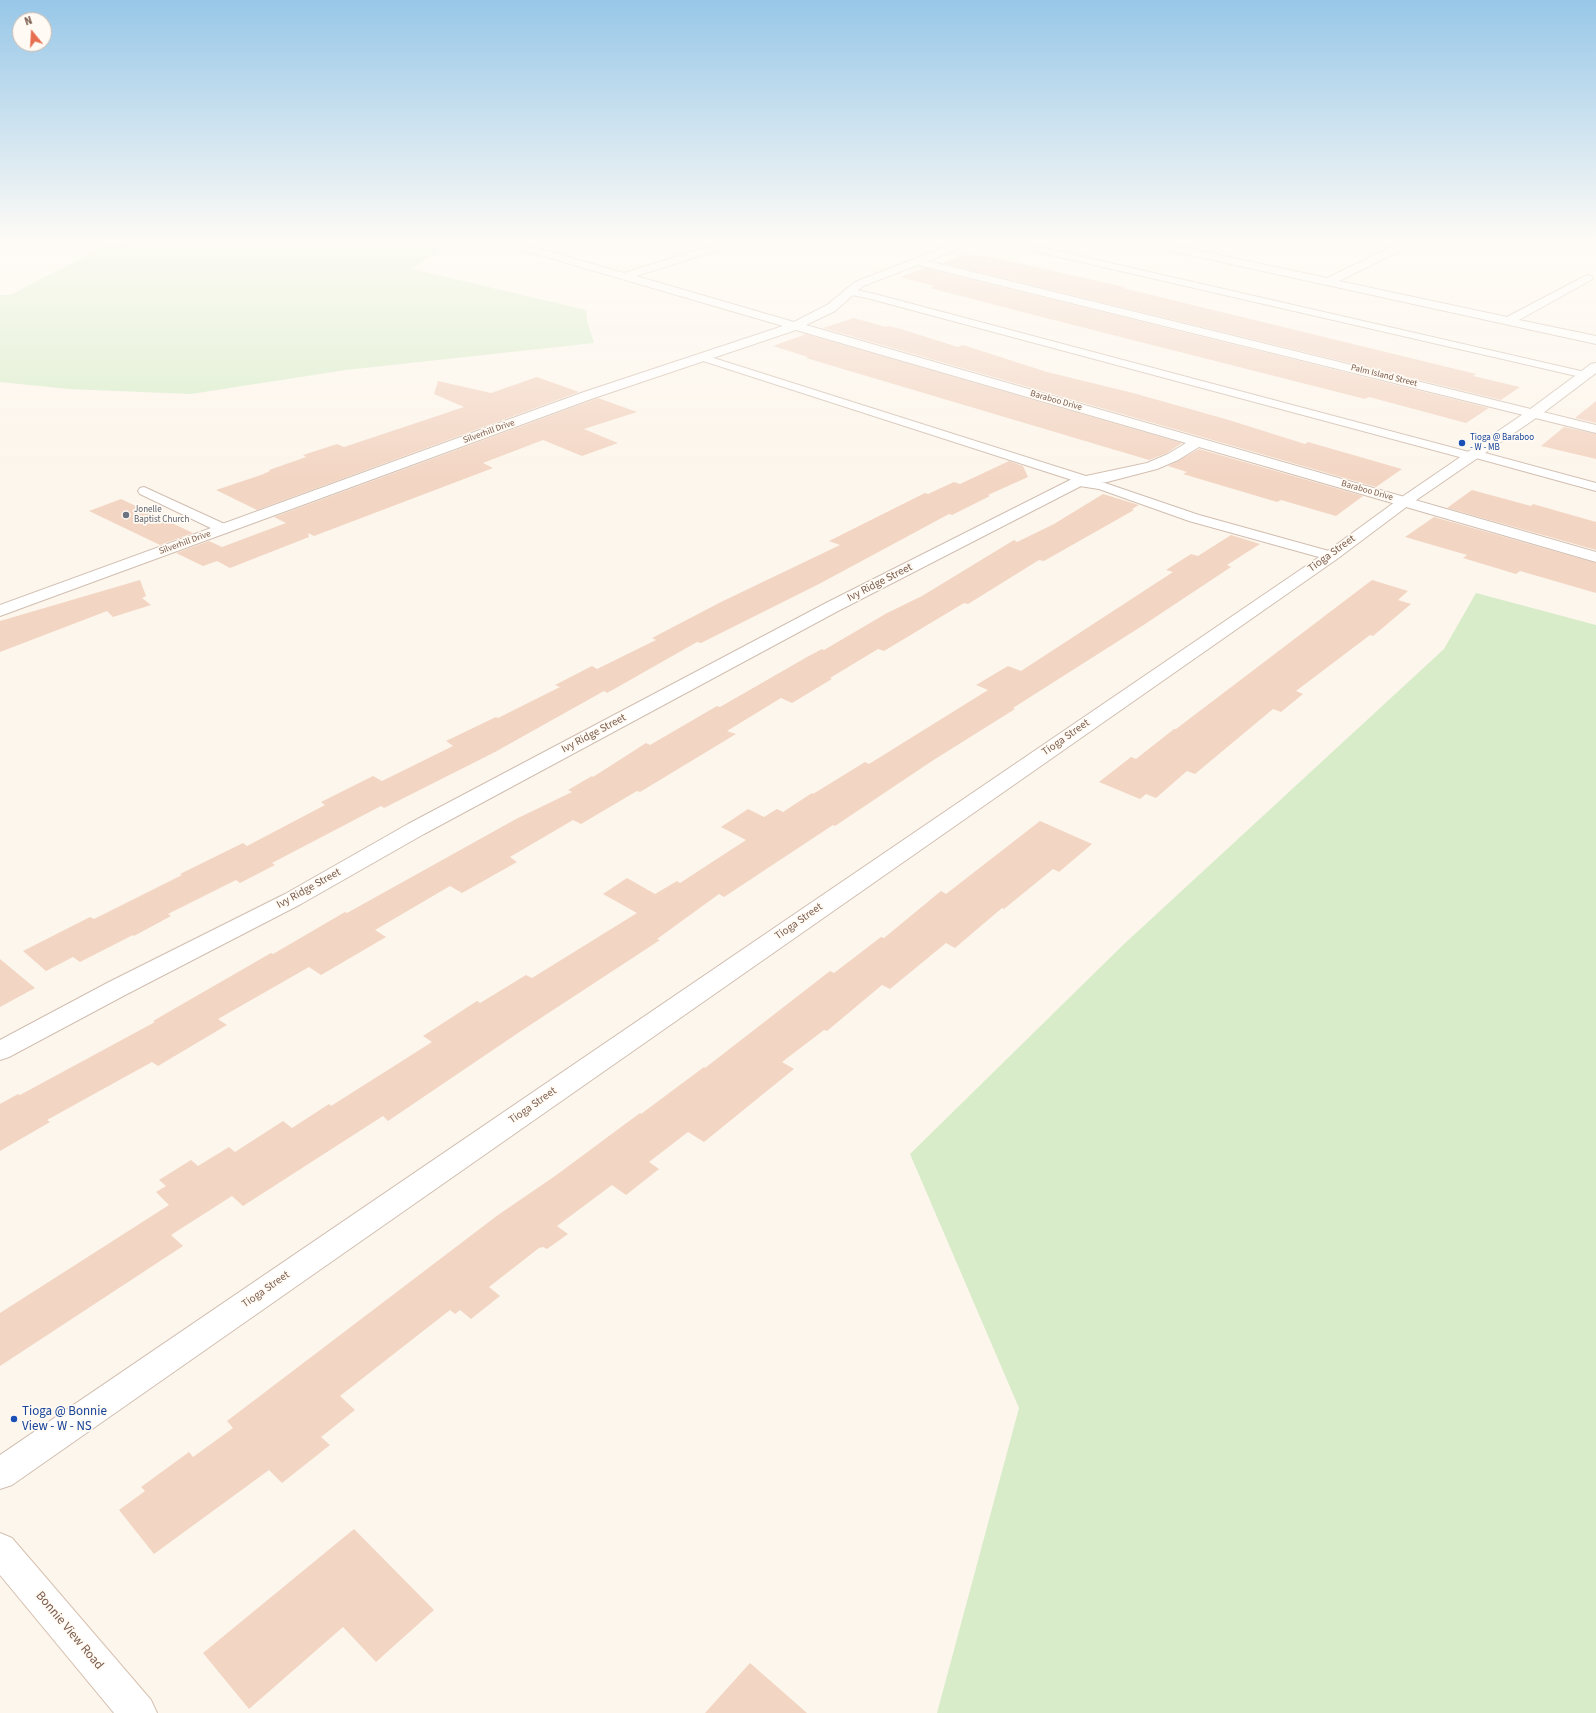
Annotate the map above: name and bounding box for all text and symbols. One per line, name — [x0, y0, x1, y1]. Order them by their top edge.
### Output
north arrow — [12, 12, 52, 52]
text: N — [23, 13, 34, 29]
street label: Palm Island Street — [1350, 363, 1418, 389]
street label: Baraboo Drive — [1029, 388, 1083, 414]
street label: Silverhill Drive — [462, 418, 516, 446]
place label: Tioga @ Baraboo - W - MB — [1470, 433, 1534, 454]
marker: Tioga @ Baraboo - W - MB — [1457, 438, 1467, 448]
street label: Baraboo Drive — [1340, 478, 1394, 504]
place label: Jonelle Baptist Church — [134, 505, 189, 526]
marker: Jonelle Baptist Church — [121, 510, 131, 520]
street label: Silverhill Drive — [158, 529, 212, 557]
street label: Tioga Street — [1306, 532, 1358, 576]
street label: Ivy Ridge Street — [845, 561, 915, 605]
street label: Ivy Ridge Street — [560, 711, 628, 757]
street label: Tioga Street — [1040, 717, 1092, 759]
street label: Ivy Ridge Street — [275, 866, 343, 912]
street label: Tioga Street — [773, 901, 825, 943]
street label: Tioga Street — [507, 1085, 559, 1127]
street label: Tioga Street — [240, 1269, 292, 1311]
place label: Tioga @ Bonnie View - W - NS — [22, 1404, 107, 1435]
marker: Tioga @ Bonnie View - W - NS — [9, 1414, 19, 1424]
street label: Bonnie View Road — [32, 1589, 106, 1673]

